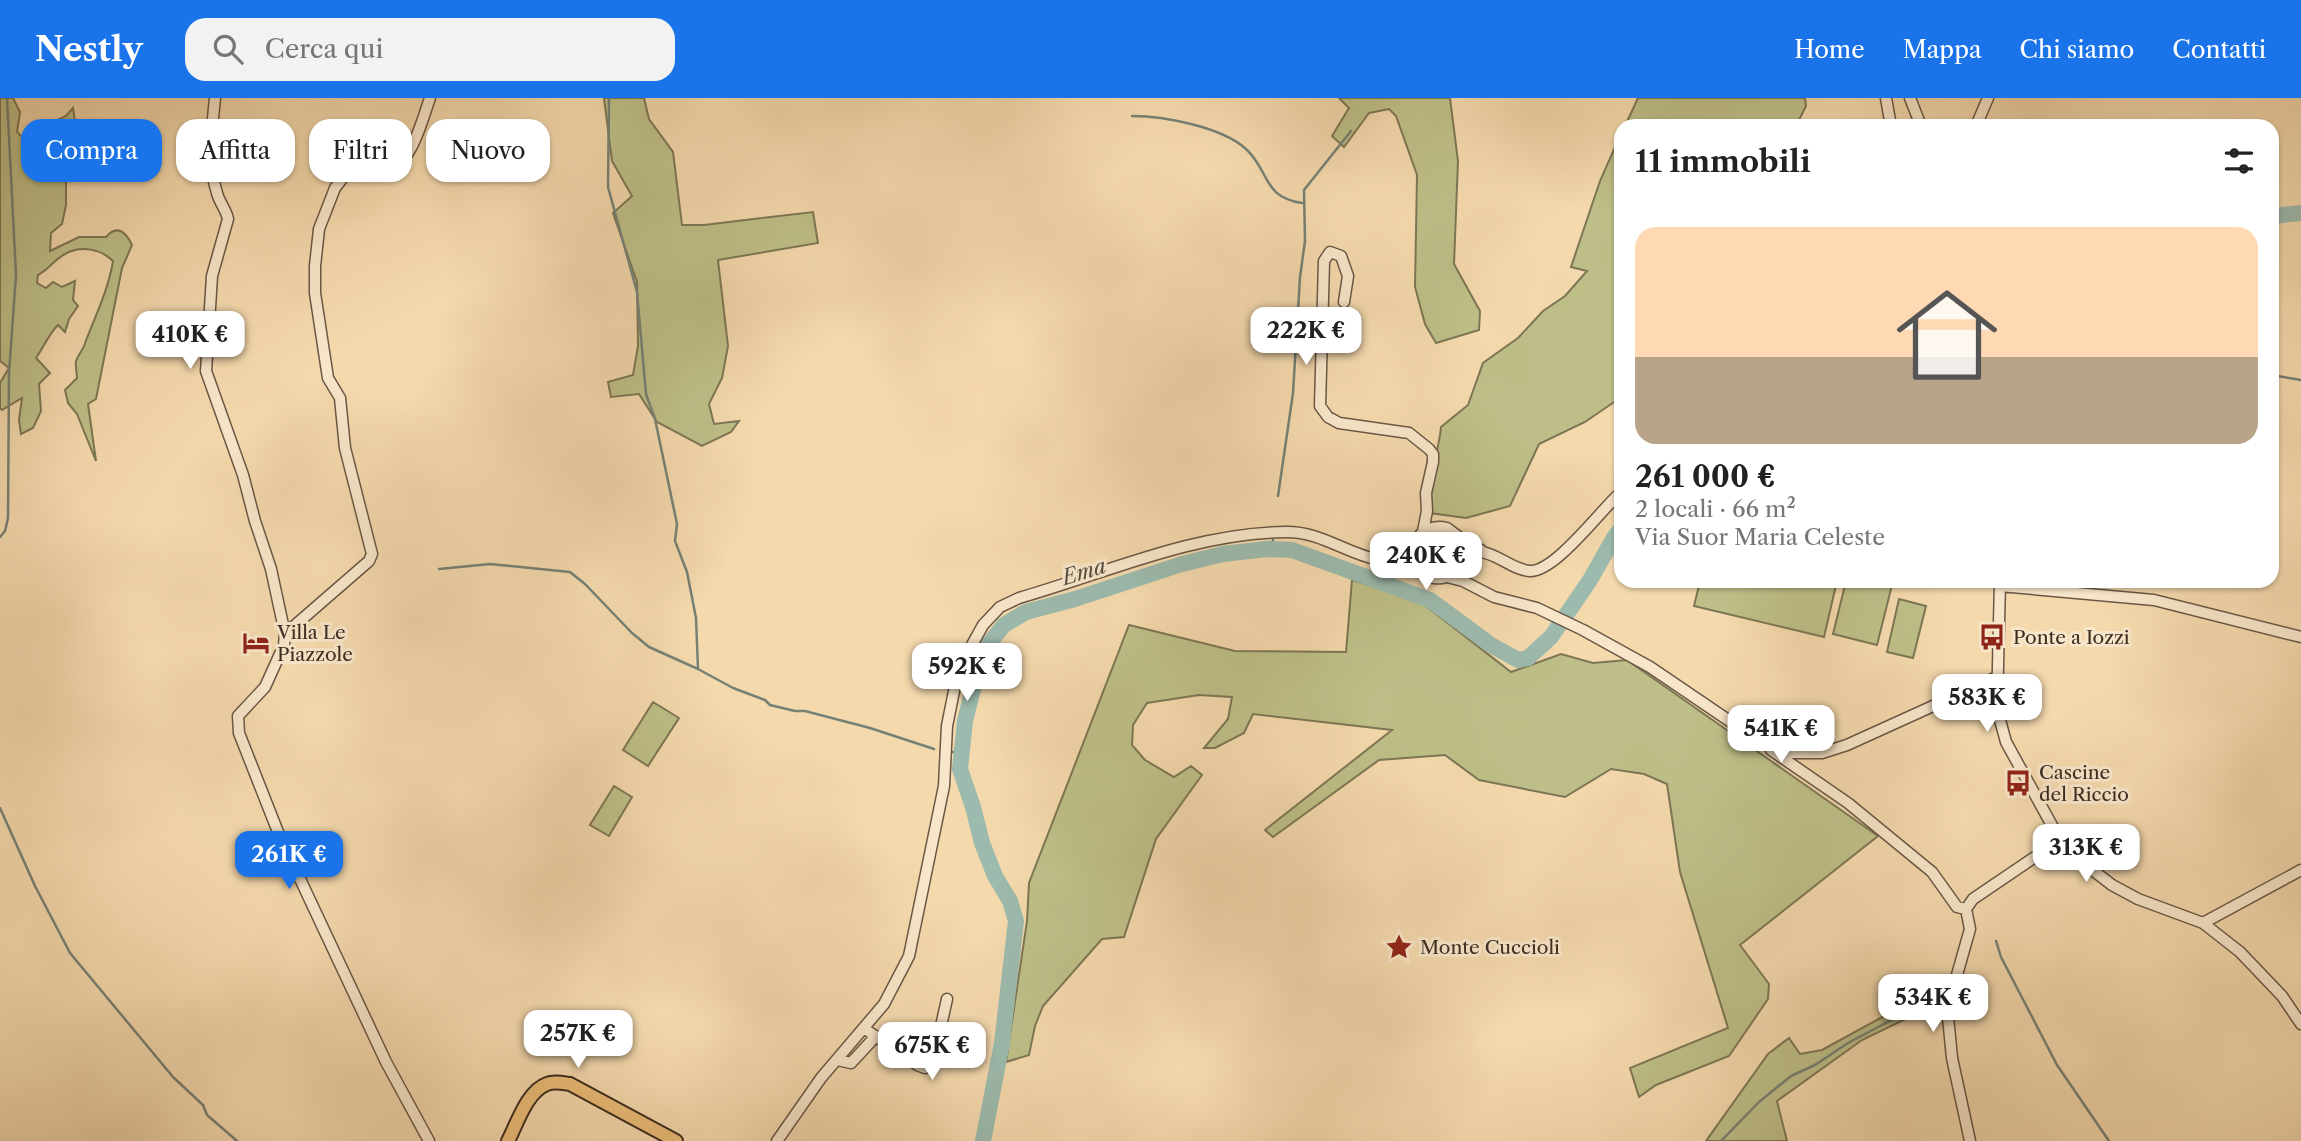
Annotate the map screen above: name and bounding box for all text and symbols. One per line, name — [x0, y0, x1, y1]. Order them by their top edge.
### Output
search box — [185, 18, 675, 81]
text: Nestly — [35, 29, 143, 70]
icon: search — [209, 30, 247, 68]
text: Cerca qui — [265, 33, 384, 65]
text: Home — [1794, 35, 1865, 64]
text: Mappa — [1903, 35, 1982, 64]
text: Chi siamo — [2020, 35, 2134, 64]
text: Contatti — [2172, 35, 2266, 64]
chip: Compra — [21, 119, 162, 182]
chip: Affitta — [176, 119, 295, 182]
chip: Filtri — [309, 119, 412, 182]
chip: Nuovo — [426, 119, 550, 182]
icon: filters — [2220, 142, 2258, 180]
text: 11 immobili — [1635, 143, 1811, 180]
icon: home — [1884, 272, 2010, 398]
pin: 222K € — [1249, 308, 1363, 367]
pin: 410K € — [133, 312, 247, 371]
text: 222K € — [1267, 316, 1345, 344]
text: 410K € — [152, 320, 228, 348]
text: 261 000 € — [1635, 458, 1776, 495]
text: 2 locali · 66 m² — [1635, 495, 1796, 523]
text: Via Suor Maria Celeste — [1635, 523, 1885, 551]
pin: 240K € — [1369, 532, 1483, 592]
text: 240K € — [1386, 541, 1466, 569]
water label: Ema — [1057, 553, 1109, 591]
place label: Villa Le Piazzole — [276, 621, 353, 666]
bus stop icon: Ponte a Iozzi — [1977, 622, 2007, 652]
place label: Ponte a Iozzi — [2013, 626, 2130, 649]
hotel icon: Villa Le Piazzole — [241, 628, 271, 658]
pin: 592K € — [910, 644, 1024, 703]
text: 592K € — [928, 652, 1006, 680]
pin: 583K € — [1930, 674, 2044, 734]
text: 583K € — [1948, 683, 2026, 711]
pin: 541K € — [1724, 706, 1838, 765]
text: 541K € — [1744, 714, 1818, 742]
place label: Cascine del Riccio — [2039, 761, 2129, 806]
bus stop icon: Cascine del Riccio — [2003, 768, 2033, 798]
pin: 313K € — [2029, 824, 2143, 884]
pin: 261K € — [232, 832, 346, 891]
text: 313K € — [2049, 833, 2123, 861]
text: 261K € — [251, 840, 327, 868]
place icon: Monte Cuccioli — [1384, 932, 1414, 962]
place label: Monte Cuccioli — [1420, 936, 1560, 959]
pin: 534K € — [1876, 974, 1990, 1034]
text: 534K € — [1894, 983, 1972, 1011]
pin: 257K € — [521, 1010, 635, 1070]
text: 257K € — [540, 1019, 616, 1047]
pin: 675K € — [875, 1023, 989, 1082]
text: 675K € — [894, 1031, 970, 1059]

